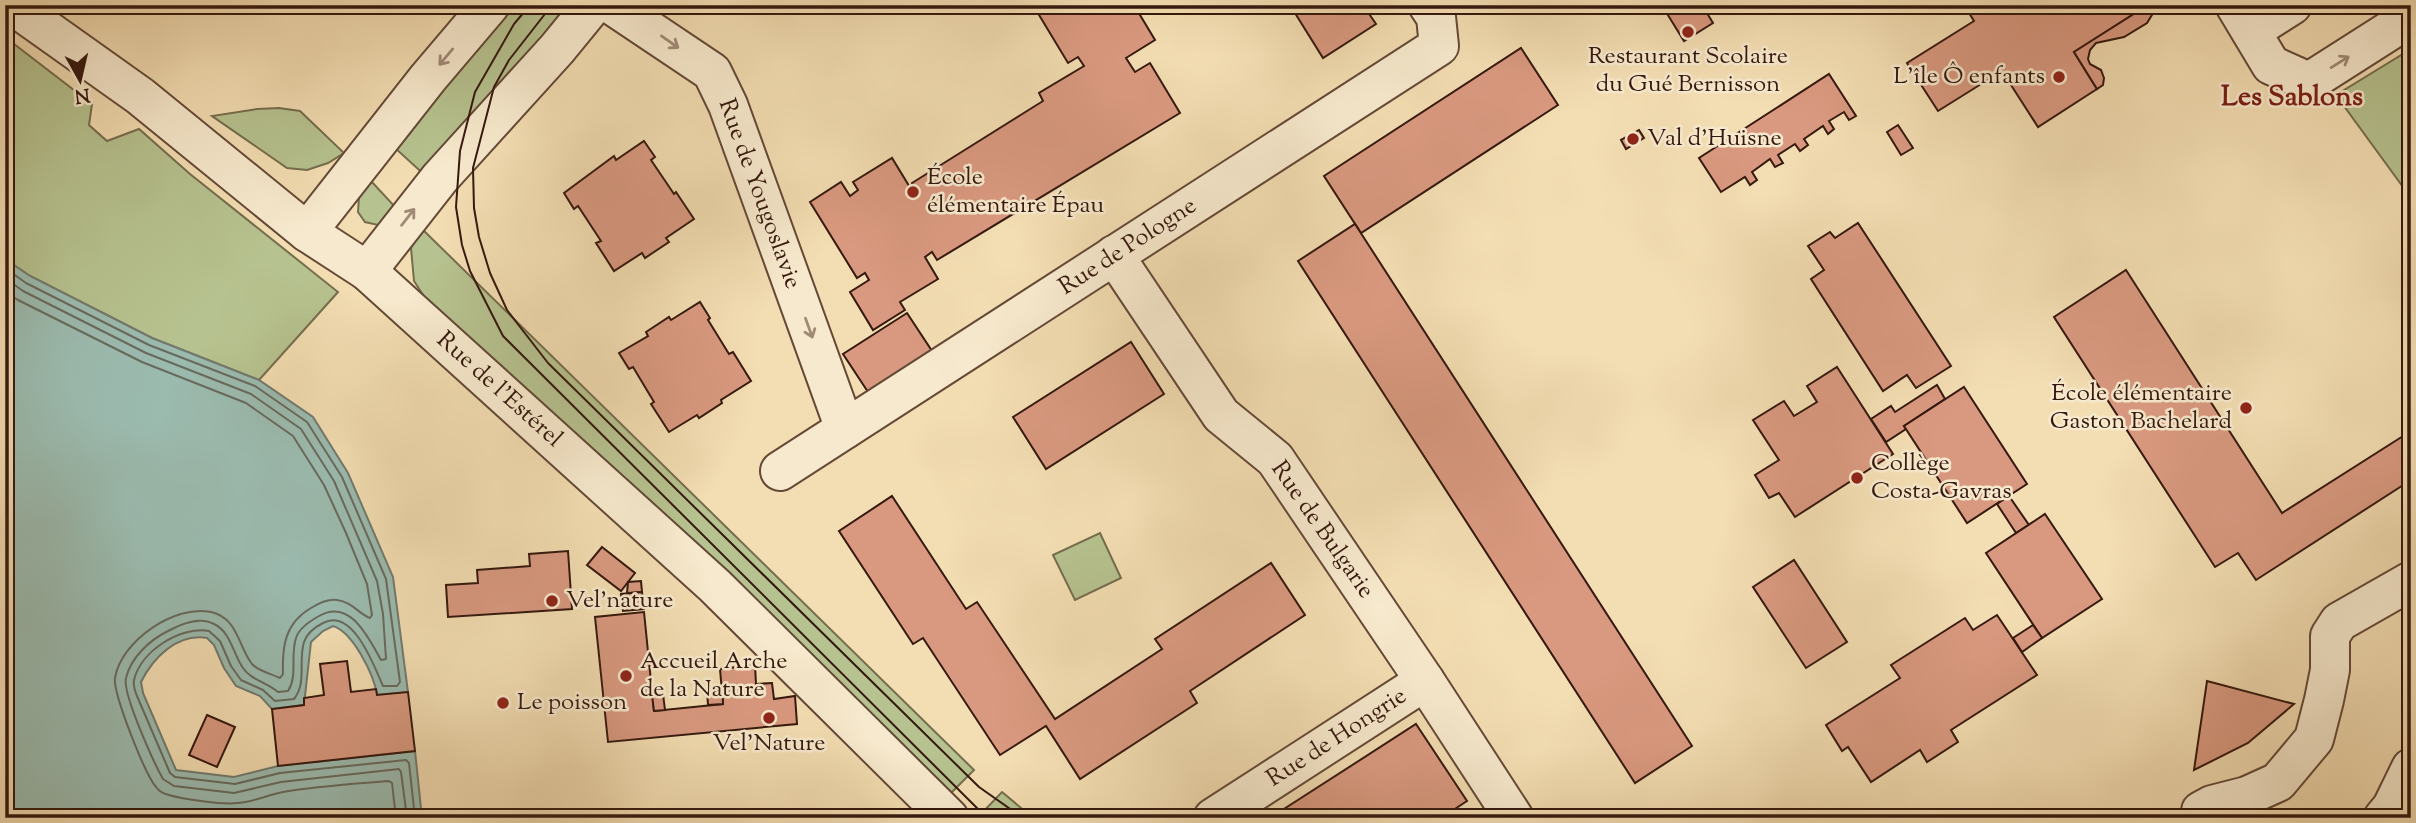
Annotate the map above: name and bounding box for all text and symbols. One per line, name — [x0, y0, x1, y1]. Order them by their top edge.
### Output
marker: Restaurant Scolaire du Gué Bernisson — [1680, 24, 1696, 40]
one-way arrow — [660, 35, 679, 50]
place label: Restaurant Scolaire du Gué Bernisson — [1588, 40, 1788, 102]
north arrow — [46, 46, 116, 116]
one-way arrow — [438, 48, 454, 66]
one-way arrow — [2329, 55, 2349, 69]
place label: L'île Ô enfants — [1893, 60, 2045, 94]
marker: L'île Ô enfants — [2051, 69, 2067, 85]
district label: Les Sablons — [2221, 78, 2363, 118]
text: N — [73, 80, 91, 109]
street label: Rue de Yougoslavie — [709, 94, 809, 294]
place label: Val d'Huisne — [1647, 122, 1782, 156]
marker: Val d'Huisne — [1625, 131, 1641, 147]
place label: École élémentaire Épau — [927, 161, 1104, 223]
marker: École élémentaire Épau — [905, 184, 921, 200]
street label: Rue de Pologne — [1052, 190, 1204, 304]
one-way arrow — [401, 208, 416, 227]
one-way arrow — [804, 317, 816, 339]
street label: Rue de l'Estérel — [428, 324, 570, 456]
place label: École élémentaire Gaston Bachelard — [2050, 377, 2232, 439]
marker: École élémentaire Gaston Bachelard — [2238, 400, 2254, 416]
place label: Collège Costa-Gavras — [1871, 447, 2012, 509]
street label: Rue de Bulgarie — [1262, 454, 1382, 606]
marker: Collège Costa-Gavras — [1849, 470, 1865, 486]
place label: Vel'nature — [566, 584, 673, 618]
marker: Vel'nature — [544, 593, 560, 609]
place label: Accueil Arche de la Nature — [640, 645, 787, 707]
marker: Accueil Arche de la Nature — [618, 668, 634, 684]
street label: Rue de Hongrie — [1260, 680, 1414, 796]
place label: Le poisson — [517, 686, 627, 720]
marker: Le poisson — [495, 695, 511, 711]
marker: Vel'Nature — [761, 710, 777, 726]
place label: Vel'Nature — [713, 727, 825, 761]

